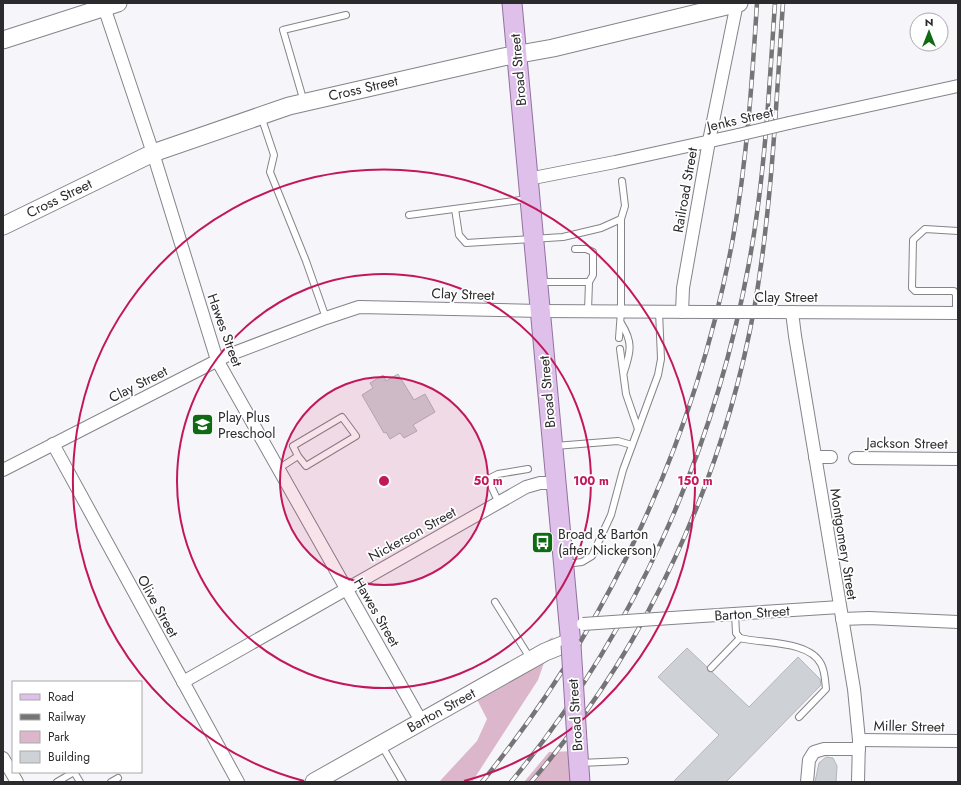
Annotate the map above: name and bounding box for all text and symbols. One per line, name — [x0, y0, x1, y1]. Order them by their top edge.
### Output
north arrow — [909, 12, 949, 52]
text: N — [925, 14, 933, 30]
street label: Broad Street — [505, 32, 531, 107]
street label: Cross Street — [326, 70, 400, 106]
street label: Jenks Street — [703, 102, 776, 137]
street label: Railroad Street — [668, 145, 702, 234]
street label: Cross Street — [23, 173, 96, 222]
street label: Clay Street — [431, 283, 496, 305]
street label: Clay Street — [754, 287, 818, 307]
street label: Hawes Street — [203, 291, 248, 370]
street label: Broad Street — [534, 354, 560, 429]
street label: Clay Street — [105, 360, 171, 407]
place label: Play Plus Preschool — [218, 407, 275, 443]
school or university icon: Play Plus Preschool — [189, 412, 215, 438]
street label: Jackson Street — [864, 432, 948, 454]
text: 50 m — [473, 472, 503, 490]
text: 100 m — [573, 472, 609, 490]
text: 150 m — [677, 472, 713, 490]
centre of rings — [377, 474, 391, 488]
street label: Montgomery Street — [825, 487, 863, 602]
street label: Nickerson Street — [365, 501, 460, 566]
place label: Broad & Barton (after Nickerson) — [558, 524, 657, 560]
bus stop icon: Broad & Barton (after Nickerson) — [530, 529, 556, 555]
street label: Olive Street — [133, 571, 184, 641]
street label: Hawes Street — [349, 574, 405, 651]
street label: Barton Street — [714, 600, 791, 626]
street label: Broad Street — [562, 678, 587, 752]
legend — [12, 681, 142, 773]
street label: Barton Street — [403, 683, 479, 737]
text: Road — [48, 688, 74, 706]
text: Railway — [48, 708, 86, 726]
street label: Miller Street — [873, 715, 945, 737]
text: Park — [48, 728, 70, 746]
text: Building — [48, 748, 90, 766]

